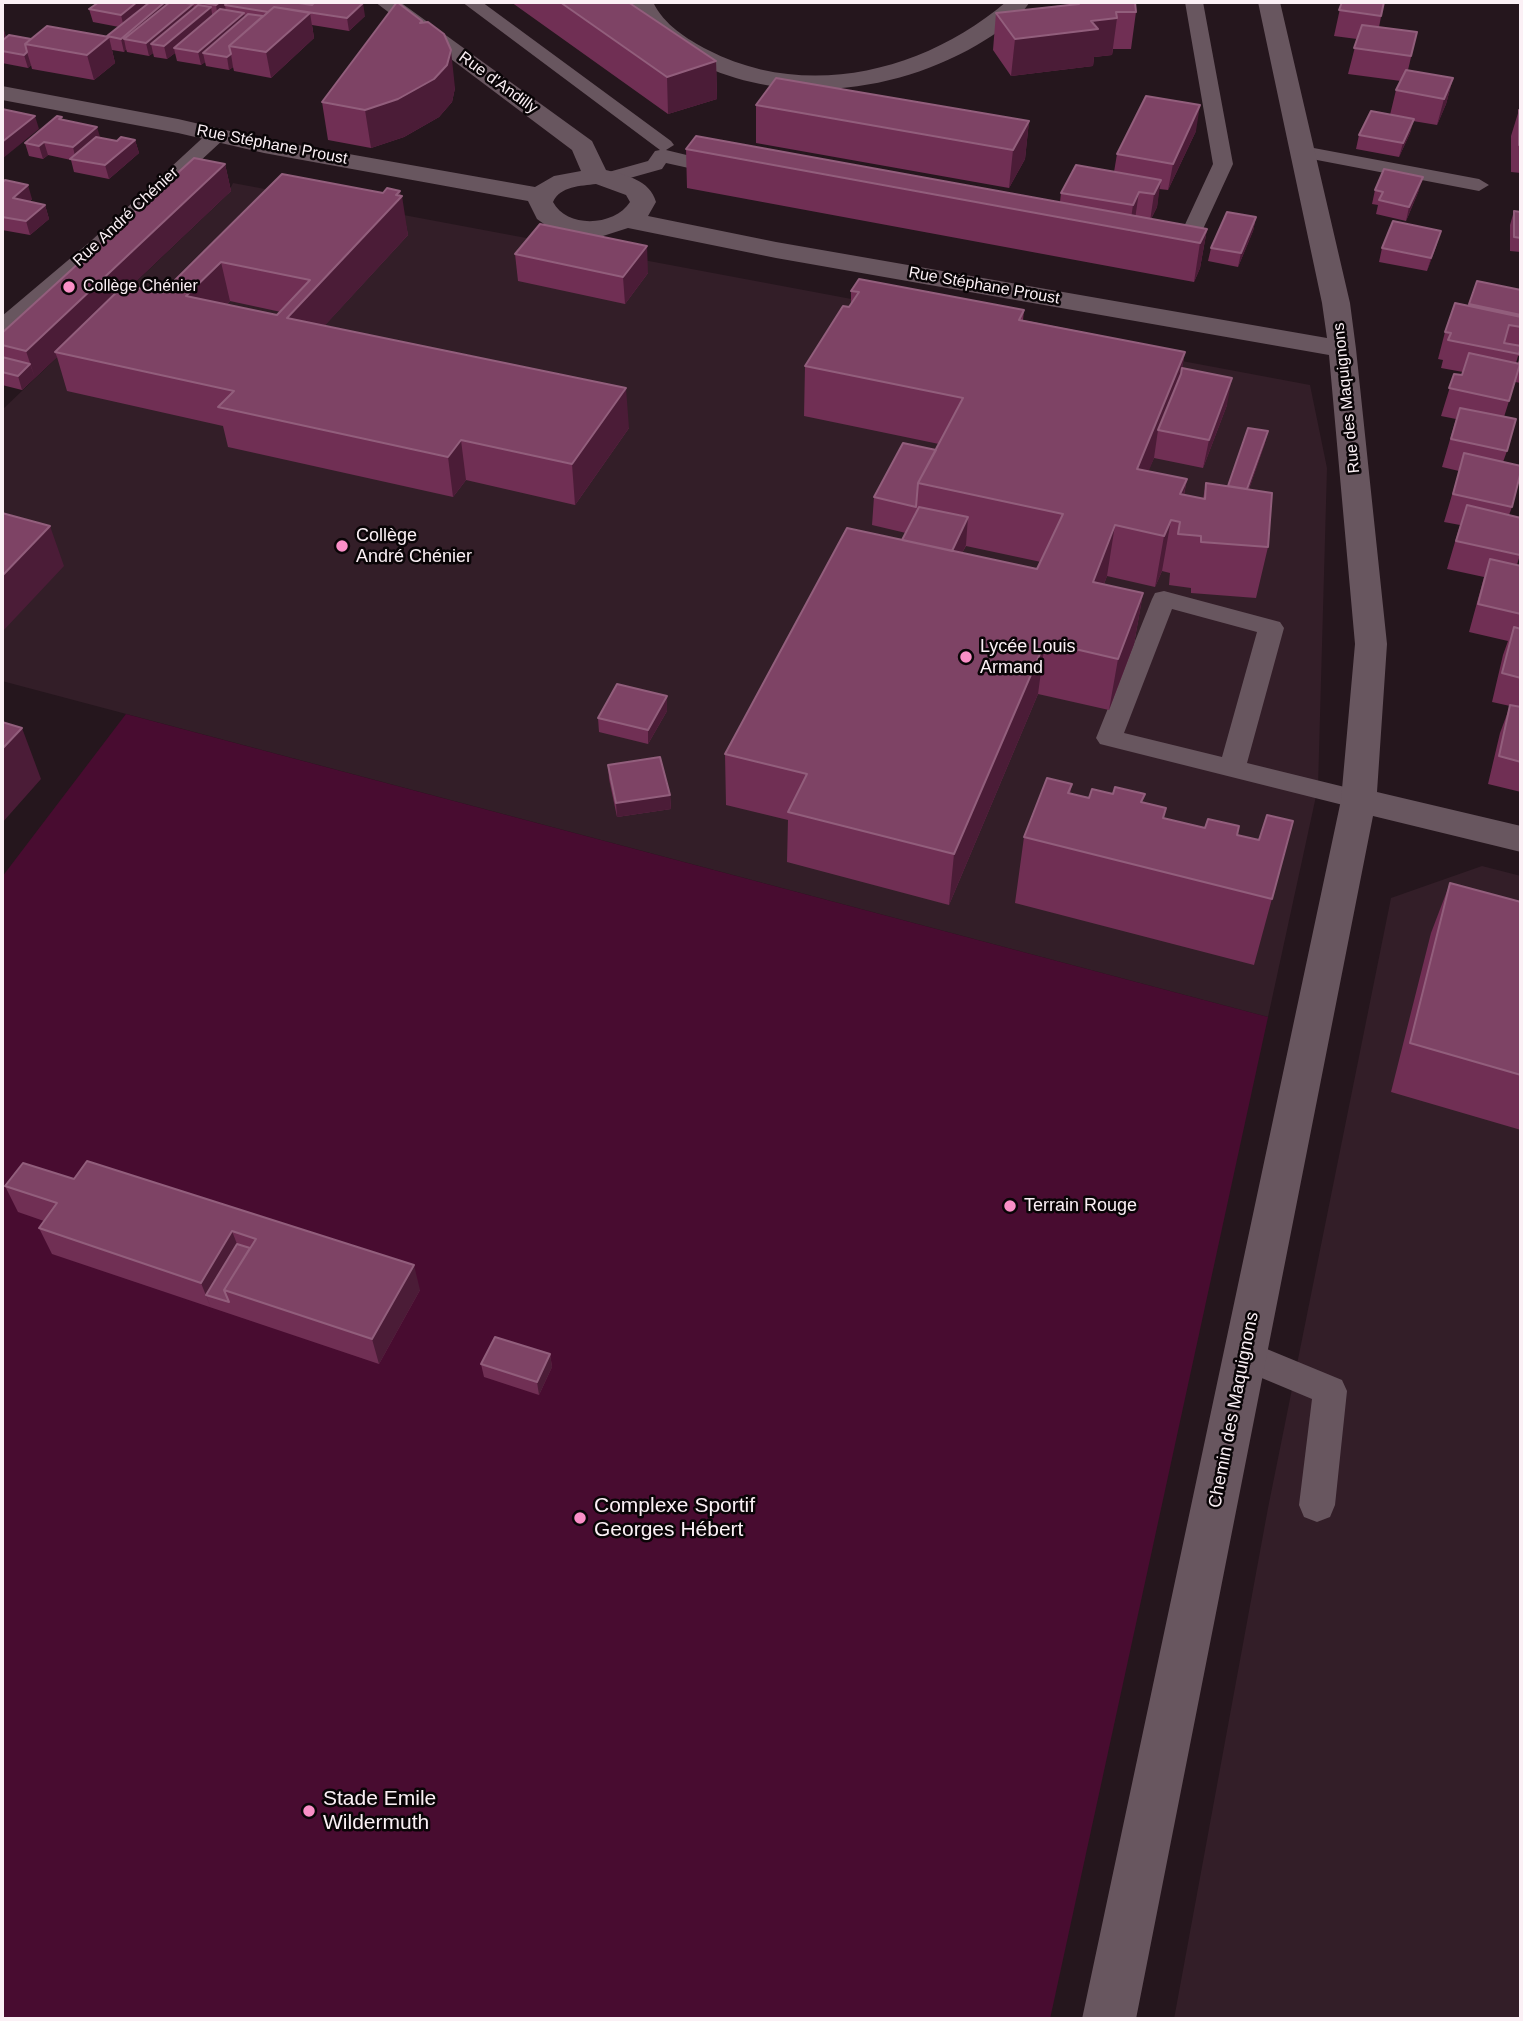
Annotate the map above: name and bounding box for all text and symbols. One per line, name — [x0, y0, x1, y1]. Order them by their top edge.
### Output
street label: Rue d'Andilly — [455, 48, 541, 118]
street label: Rue Stéphane Proust — [195, 121, 349, 169]
street label: Rue André Chénier — [69, 163, 183, 271]
street label: Rue Stéphane Proust — [907, 263, 1061, 309]
place label: Collège Chénier — [83, 277, 198, 297]
marker: Collège Chénier — [61, 279, 77, 295]
street label: Rue des Maquignons — [1330, 322, 1364, 474]
place label: Collège André Chénier — [356, 525, 472, 568]
marker: Collège André Chénier — [334, 538, 350, 554]
place label: Lycée Louis Armand — [980, 636, 1075, 678]
marker: Lycée Louis Armand — [958, 649, 974, 665]
place label: Terrain Rouge — [1024, 1195, 1137, 1217]
marker: Terrain Rouge — [1002, 1198, 1018, 1214]
street label: Chemin des Maquignons — [1204, 1310, 1264, 1510]
place label: Complexe Sportif Georges Hébert — [594, 1493, 755, 1543]
marker: Complexe Sportif Georges Hébert — [572, 1510, 588, 1526]
place label: Stade Emile Wildermuth — [323, 1786, 436, 1836]
marker: Stade Emile Wildermuth — [301, 1803, 317, 1819]

